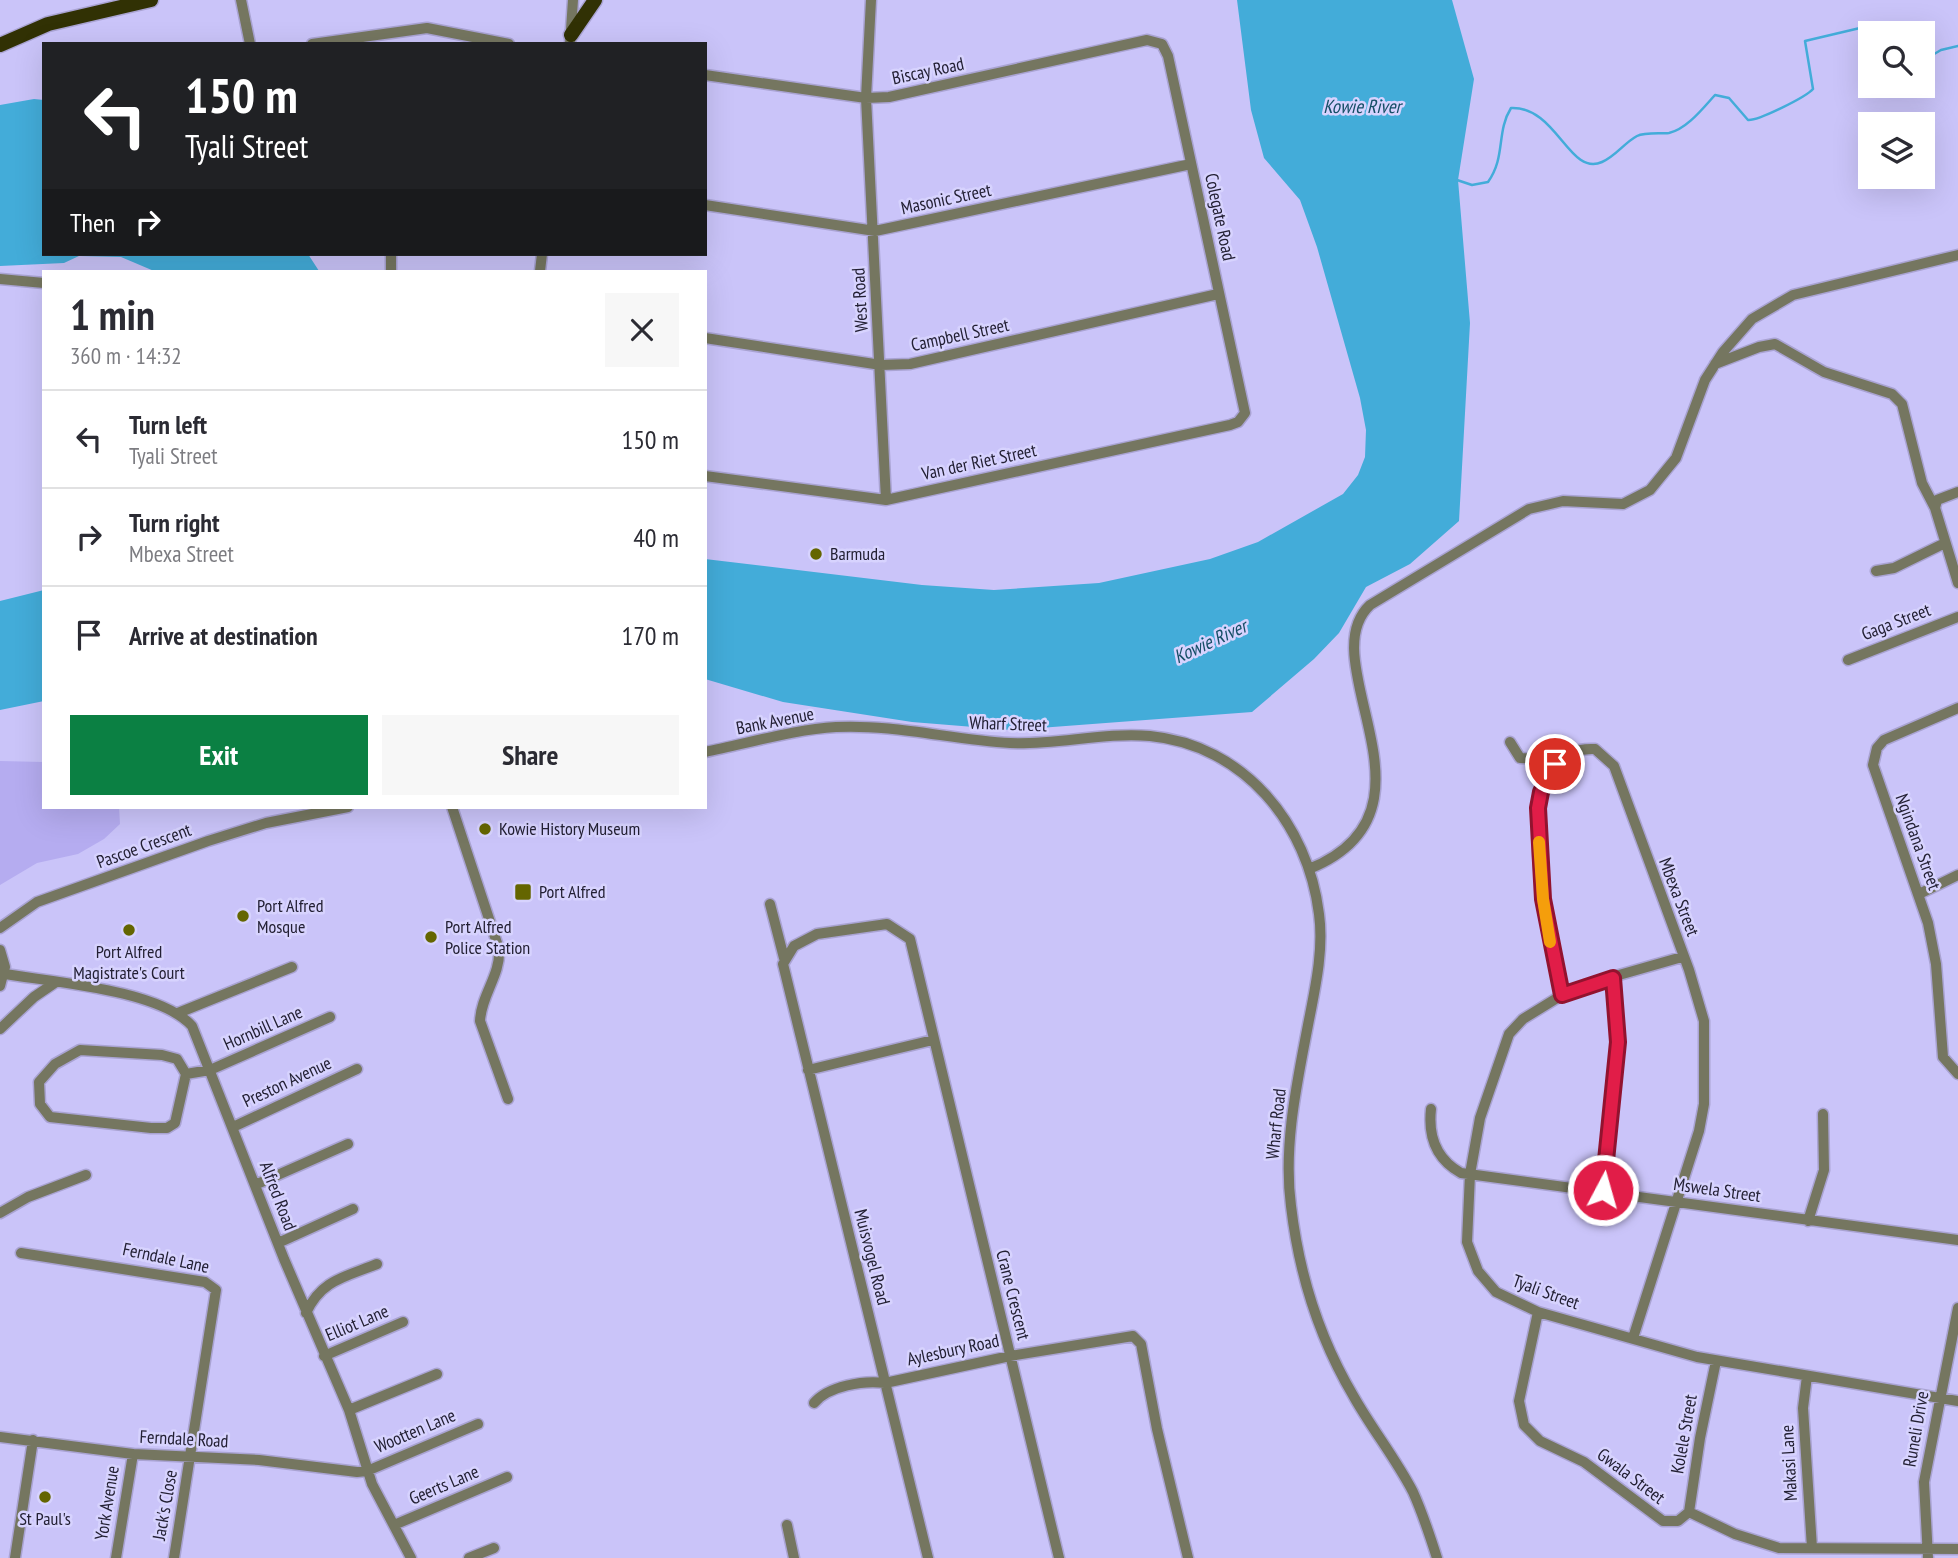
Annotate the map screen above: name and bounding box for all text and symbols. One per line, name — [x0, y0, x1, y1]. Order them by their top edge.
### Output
map controls — [1858, 21, 1935, 189]
button: search — [1858, 21, 1935, 98]
street label: Biscay Road — [890, 52, 966, 89]
text: 150 m — [185, 63, 298, 127]
icon: left — [70, 70, 161, 161]
water label: Kowie River — [1323, 94, 1404, 118]
button: layers — [1858, 112, 1935, 189]
text: Tyali Street — [185, 125, 308, 167]
street label: Colegate Road — [1200, 171, 1241, 263]
street label: Masonic Street — [899, 178, 993, 219]
icon: right — [129, 203, 167, 241]
text: Then — [70, 206, 115, 239]
street label: West Road — [846, 267, 873, 333]
text: 1 min — [70, 287, 155, 342]
button: close — [605, 293, 679, 367]
street label: Campbell Street — [909, 313, 1011, 356]
text: 360 m · 14:32 — [70, 341, 182, 370]
text: Turn left — [129, 408, 207, 441]
icon: left — [70, 420, 108, 458]
text: 150 m — [621, 423, 679, 456]
street label: Van der Riet Street — [919, 438, 1038, 485]
text: Tyali Street — [129, 441, 218, 470]
text: Turn right — [129, 506, 220, 539]
icon: right — [70, 518, 108, 556]
text: 40 m — [633, 521, 679, 554]
text: Mbexa Street — [129, 539, 234, 568]
place label: Barmuda — [830, 542, 885, 565]
marker: Barmuda — [808, 546, 824, 562]
street label: Gaga Street — [1858, 598, 1934, 645]
water label: Kowie River — [1170, 613, 1253, 668]
icon: arrive — [70, 616, 108, 654]
text: Arrive at destination — [129, 619, 318, 652]
text: 170 m — [621, 619, 679, 652]
street label: Bank Avenue — [734, 702, 816, 739]
street label: Wharf Street — [969, 711, 1047, 736]
button: Exit — [70, 715, 368, 795]
button: Share — [382, 715, 679, 795]
pin — [1525, 734, 1585, 794]
icon: arrive — [1536, 745, 1574, 783]
street label: Ngindana Street — [1890, 791, 1946, 893]
place label: Kowie History Museum — [499, 817, 640, 840]
street label: Pascoe Crescent — [93, 818, 194, 873]
marker: Kowie History Museum — [477, 821, 493, 837]
street label: Mbexa Street — [1654, 854, 1705, 939]
place label: Port Alfred — [539, 880, 606, 903]
marker: Port Alfred — [513, 882, 533, 902]
place label: Port Alfred Mosque — [257, 894, 324, 938]
marker: Port Alfred Mosque — [235, 908, 251, 924]
place label: Port Alfred Police Station — [445, 915, 530, 959]
marker: Port Alfred Magistrate's Court — [121, 922, 137, 938]
marker: Port Alfred Police Station — [423, 929, 439, 945]
place label: Port Alfred Magistrate's Court — [73, 940, 185, 984]
street label: Hornbill Lane — [220, 1000, 306, 1055]
street label: Preston Avenue — [239, 1051, 335, 1112]
street label: Wharf Road — [1260, 1087, 1291, 1161]
position arrow — [1566, 1153, 1640, 1227]
street label: Alfred Road — [255, 1158, 302, 1234]
street label: Mswela Street — [1672, 1172, 1762, 1207]
street label: Muisvogel Road — [849, 1207, 895, 1307]
street label: Ferndale Lane — [121, 1237, 211, 1278]
street label: Crane Crescent — [991, 1247, 1036, 1342]
street label: Tyali Street — [1510, 1269, 1583, 1314]
street label: Elliot Lane — [322, 1299, 392, 1346]
street label: Aylesbury Road — [905, 1329, 1001, 1371]
street label: Runeli Drive — [1898, 1389, 1933, 1469]
street label: Kolele Street — [1665, 1392, 1702, 1475]
street label: Wootten Lane — [371, 1403, 459, 1458]
street label: Makasi Lane — [1775, 1424, 1802, 1502]
street label: Ferndale Road — [139, 1425, 229, 1452]
street label: Gwala Street — [1593, 1443, 1670, 1509]
street label: Geerts Lane — [405, 1460, 482, 1509]
street label: York Avenue — [89, 1464, 124, 1542]
street label: Jack's Close — [147, 1468, 182, 1543]
marker: St Paul's — [37, 1489, 53, 1505]
place label: St Paul's — [19, 1507, 71, 1530]

